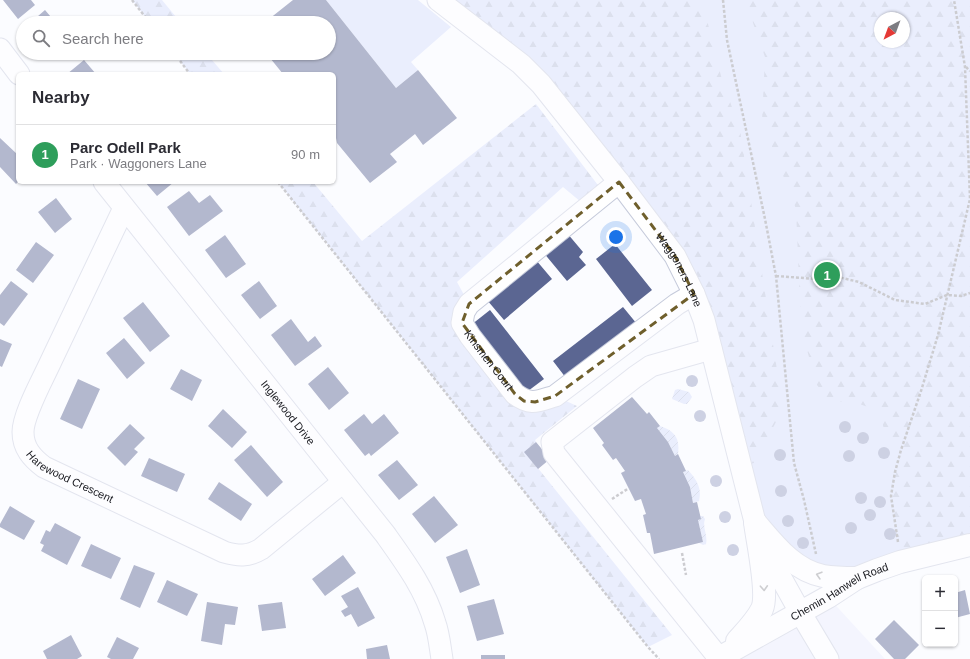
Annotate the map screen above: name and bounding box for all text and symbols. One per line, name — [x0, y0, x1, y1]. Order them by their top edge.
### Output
north arrow — [874, 12, 910, 48]
search box — [16, 16, 336, 60]
icon: search — [30, 27, 52, 49]
text: Search here — [62, 30, 144, 47]
text: Nearby — [32, 88, 90, 107]
text: Parc Odell Park — [70, 139, 181, 156]
text: 1 — [41, 147, 49, 162]
text: 90 m — [291, 147, 320, 162]
text: Park · Waggoners Lane — [70, 156, 207, 171]
your location — [606, 227, 626, 247]
street label: Waggoners Lane — [653, 230, 704, 308]
pin: 1 — [814, 260, 840, 290]
street label: Kinsmen Court — [462, 328, 516, 393]
street label: Inglewood Drive — [259, 378, 317, 447]
street label: Harewood Crescent — [24, 448, 115, 505]
street label: Chemin Hanwell Road — [788, 561, 890, 623]
one-way arrow — [815, 571, 822, 580]
map controls — [922, 575, 958, 647]
button: + — [922, 575, 958, 611]
one-way arrow — [759, 585, 768, 591]
button: − — [922, 611, 958, 647]

